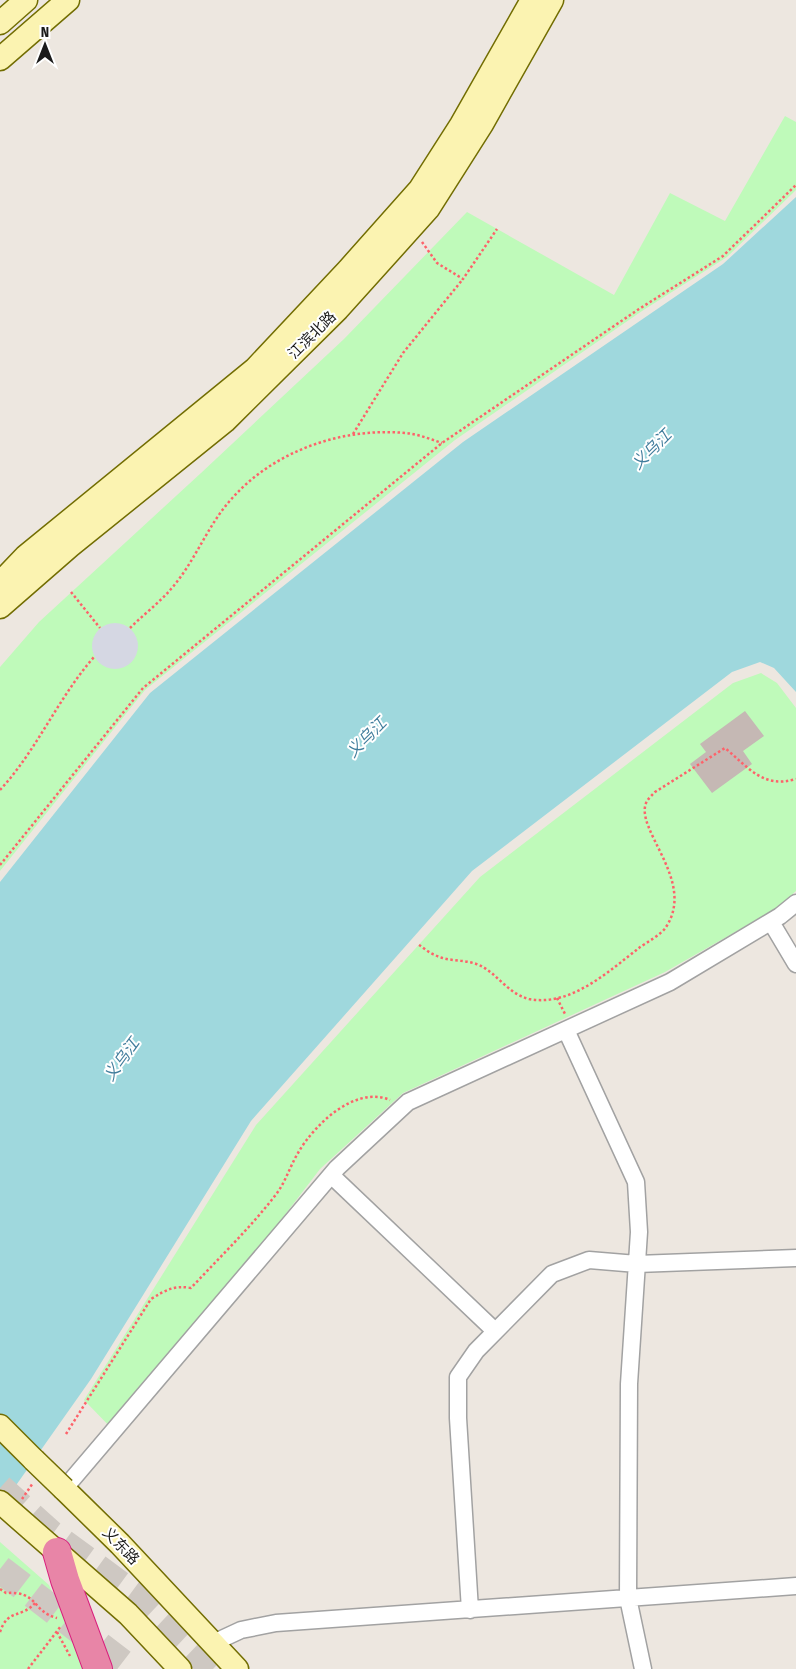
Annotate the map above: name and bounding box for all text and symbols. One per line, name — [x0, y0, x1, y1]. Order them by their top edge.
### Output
north arrow — [20, 20, 70, 70]
text: N — [41, 24, 49, 41]
street label: 江滨北路 — [284, 307, 340, 363]
water label: 义乌江 — [628, 424, 676, 473]
water label: 义乌江 — [343, 712, 391, 761]
water label: 义乌江 — [100, 1033, 144, 1084]
street label: 义东路 — [99, 1524, 143, 1568]

